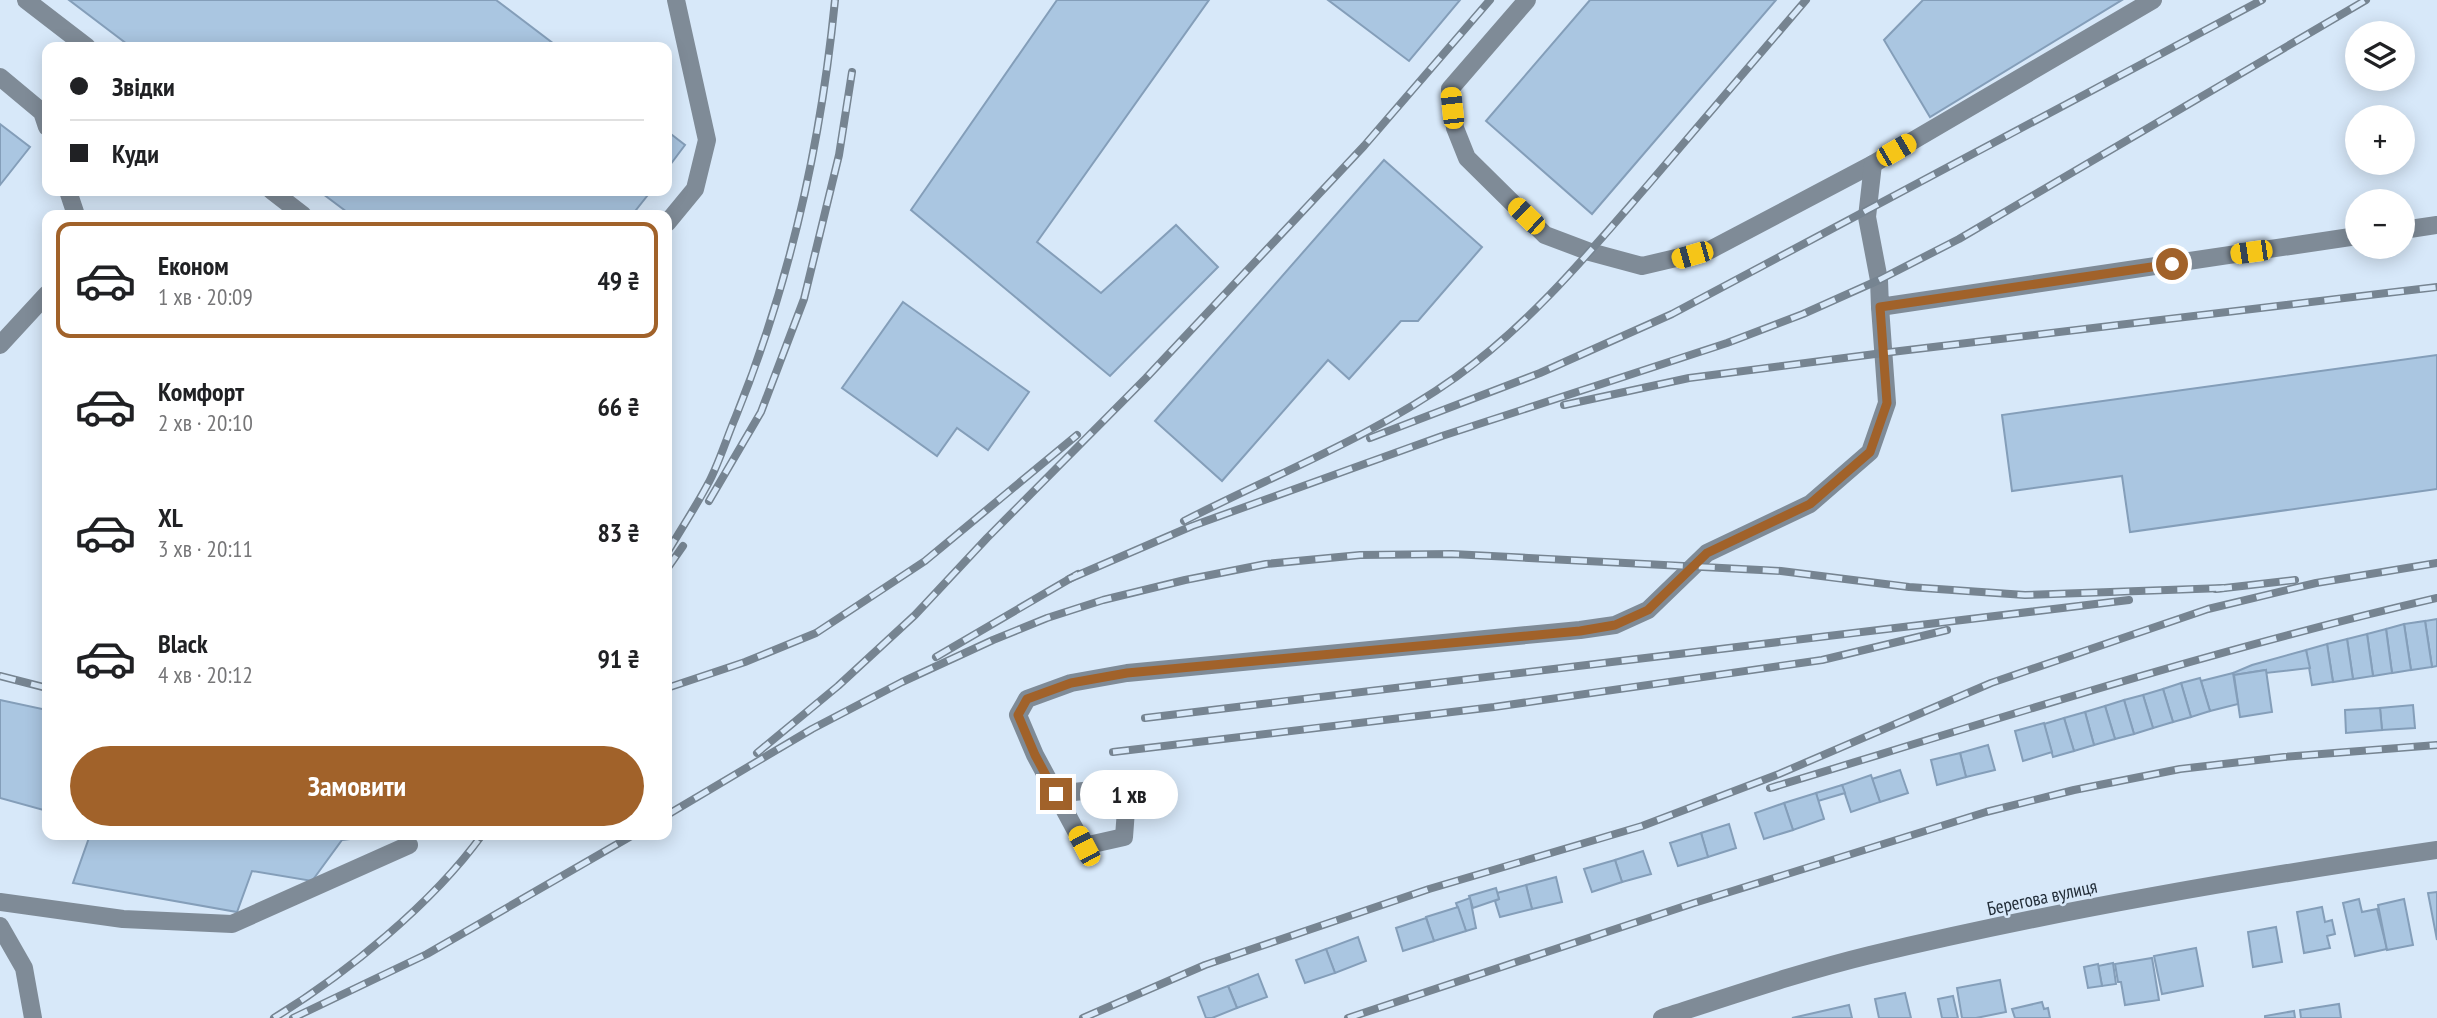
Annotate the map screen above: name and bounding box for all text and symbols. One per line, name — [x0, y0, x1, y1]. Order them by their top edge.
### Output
map controls — [2345, 21, 2415, 259]
button: layers — [2345, 21, 2415, 91]
text: Звідки — [112, 70, 175, 103]
car — [1440, 86, 1465, 130]
button: + — [2345, 105, 2415, 175]
car — [1873, 130, 1920, 170]
text: Куди — [112, 137, 159, 170]
button: − — [2345, 189, 2415, 259]
car — [1504, 194, 1549, 238]
car — [1669, 239, 1716, 271]
car — [2229, 239, 2274, 265]
route start — [2156, 248, 2188, 280]
icon: car — [74, 249, 137, 312]
text: Економ — [158, 249, 229, 282]
text: 49 ₴ — [597, 264, 640, 297]
text: 1 хв · 20:09 — [158, 282, 253, 311]
icon: car — [74, 375, 137, 438]
text: Комфорт — [158, 375, 244, 408]
text: 66 ₴ — [597, 390, 640, 423]
text: 2 хв · 20:10 — [158, 408, 253, 437]
icon: car — [74, 501, 137, 564]
text: XL — [158, 501, 183, 534]
text: 83 ₴ — [597, 516, 640, 549]
text: 3 хв · 20:11 — [158, 534, 253, 563]
icon: car — [74, 627, 137, 690]
text: Black — [158, 627, 208, 660]
text: 91 ₴ — [597, 642, 640, 675]
text: 4 хв · 20:12 — [158, 660, 253, 689]
button: Замовити — [70, 746, 644, 826]
callout: 1 хв — [1080, 770, 1178, 818]
route end — [1040, 778, 1072, 810]
text: 1 хв — [1111, 780, 1147, 809]
car — [1065, 823, 1104, 869]
street label: Берегова вулиця — [1985, 874, 2099, 920]

